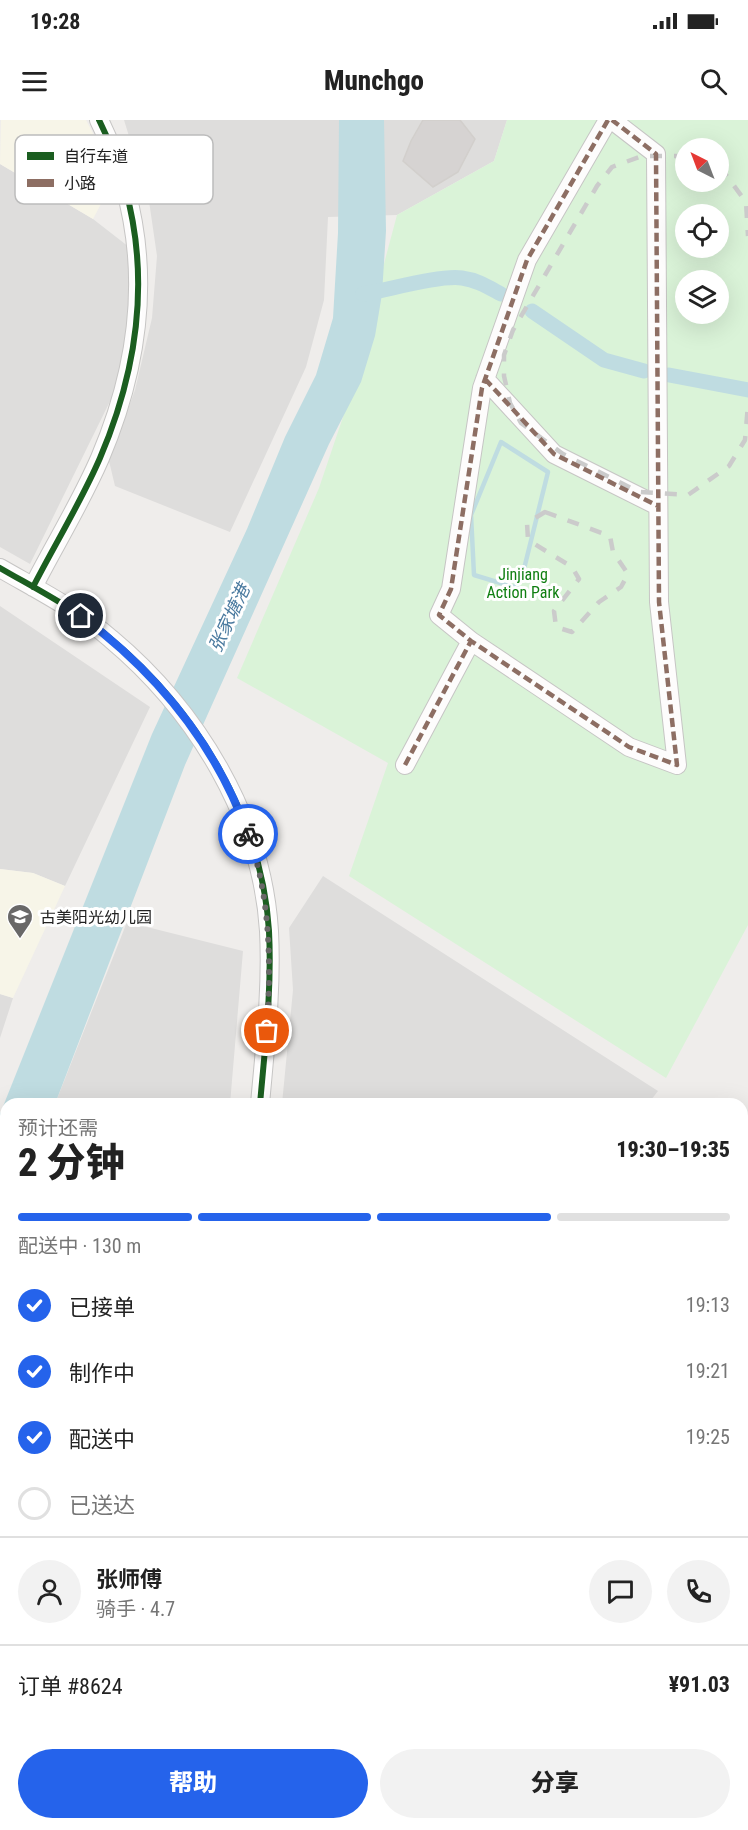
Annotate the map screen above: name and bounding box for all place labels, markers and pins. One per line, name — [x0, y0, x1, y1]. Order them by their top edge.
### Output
pin — [55, 590, 106, 641]
school or university icon: 古美阳光幼儿园 — [5, 902, 35, 940]
place label: 古美阳光幼儿园 — [40, 908, 152, 927]
pin — [241, 1005, 292, 1056]

